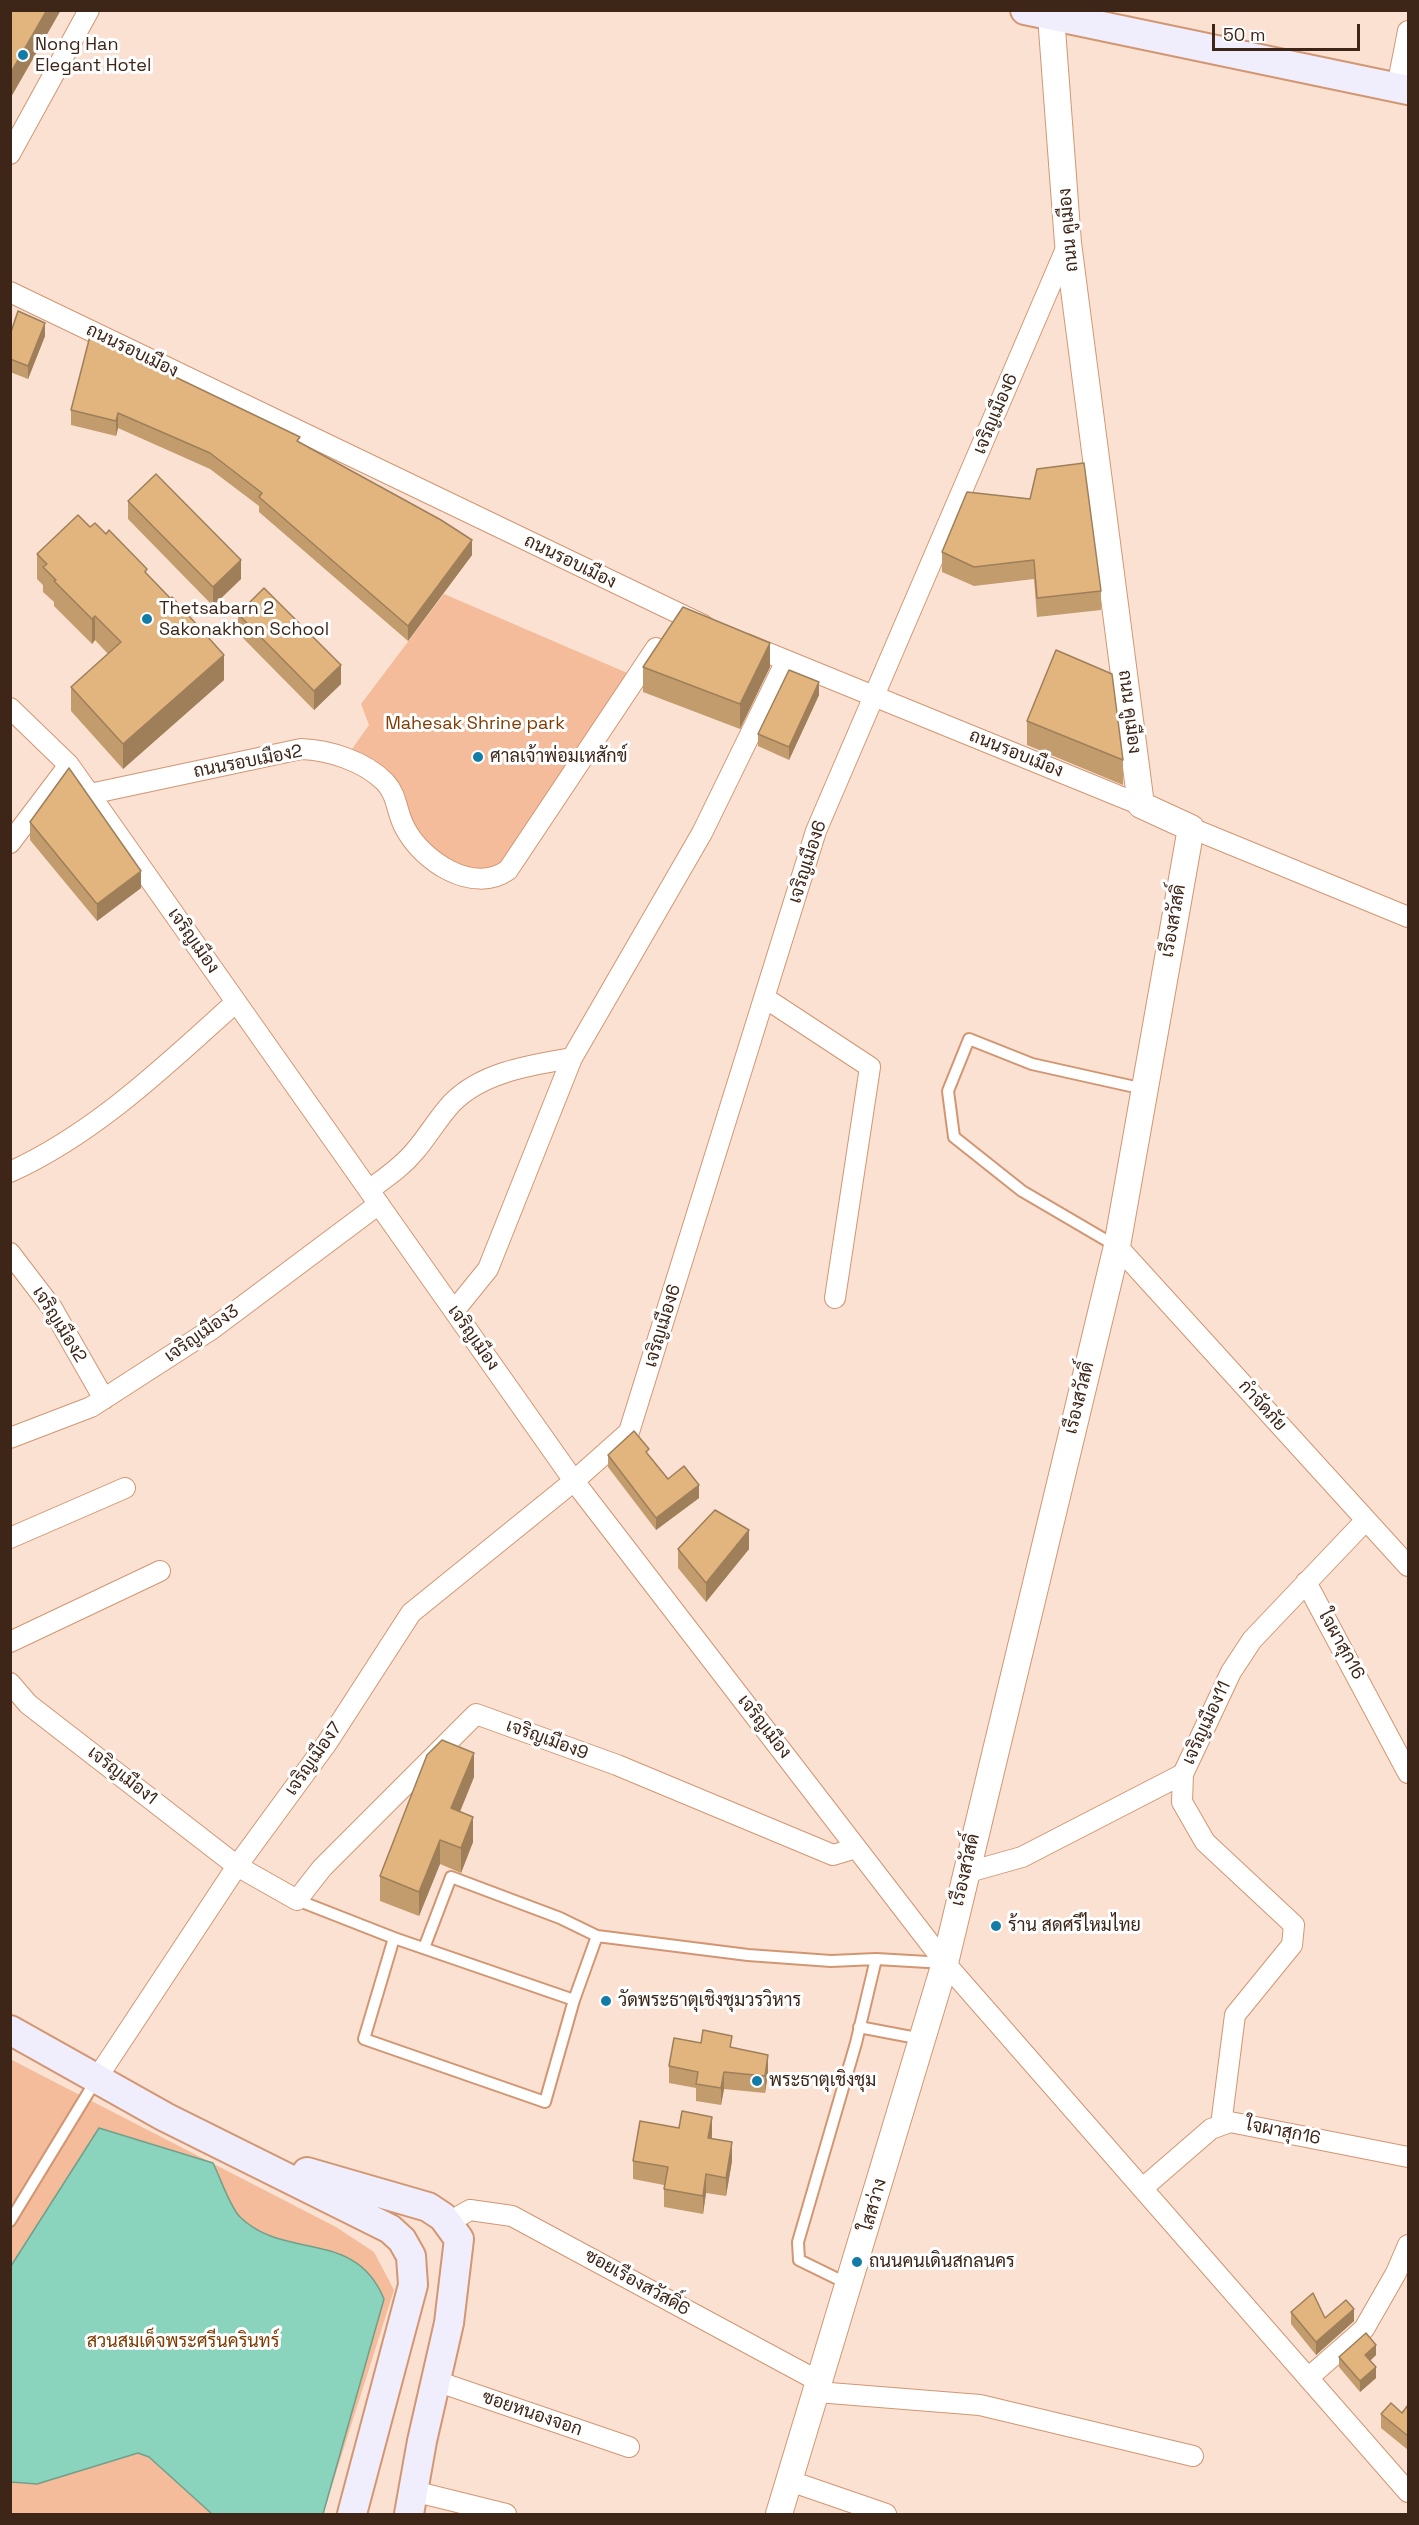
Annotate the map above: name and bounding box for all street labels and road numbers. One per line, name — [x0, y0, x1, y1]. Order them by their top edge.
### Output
street label: ถนน คูเมือง — [1055, 187, 1083, 273]
street label: ถนนรอบเมือง — [82, 319, 182, 383]
street label: เจริญเมือง6 — [969, 370, 1023, 458]
street label: ถนนรอบเมือง — [520, 530, 620, 594]
street label: ถนน คูเมือง — [1113, 669, 1145, 755]
street label: ถนนรอบเมือง — [966, 725, 1066, 783]
street label: ถนนรอบเมือง2 — [192, 741, 304, 783]
street label: เจริญเมือง6 — [784, 818, 832, 906]
street label: เรืองสวัสดิ์ — [1157, 883, 1191, 959]
street label: เจริญเมือง — [163, 904, 223, 978]
street label: เจริญเมือง6 — [640, 1282, 686, 1370]
street label: เจริญเมือง2 — [27, 1283, 91, 1367]
street label: เจริญเมือง3 — [161, 1301, 243, 1367]
street label: เจริญเมือง — [443, 1301, 503, 1375]
street label: เรืองสวัสดิ์ — [1061, 1360, 1099, 1436]
street label: กำจัดภัย — [1234, 1376, 1290, 1436]
street label: ใจผาสุก16 — [1313, 1606, 1369, 1684]
street label: เจริญเมือง11 — [1178, 1678, 1236, 1768]
street label: เจริญเมือง — [733, 1691, 795, 1763]
street label: เจริญเมือง9 — [503, 1715, 591, 1765]
street label: เจริญเมือง7 — [281, 1718, 347, 1800]
street label: เจริญเมือง1 — [83, 1742, 161, 1810]
street label: เรืองสวัสดิ์ — [947, 1832, 985, 1908]
street label: ใจผาสุก16 — [1244, 2114, 1322, 2150]
street label: ใสสว่าง — [856, 2176, 892, 2234]
street label: ซอยเรืองสวัสดิ์6 — [581, 2245, 693, 2321]
street label: ซอยหนองจอก — [479, 2387, 585, 2441]

